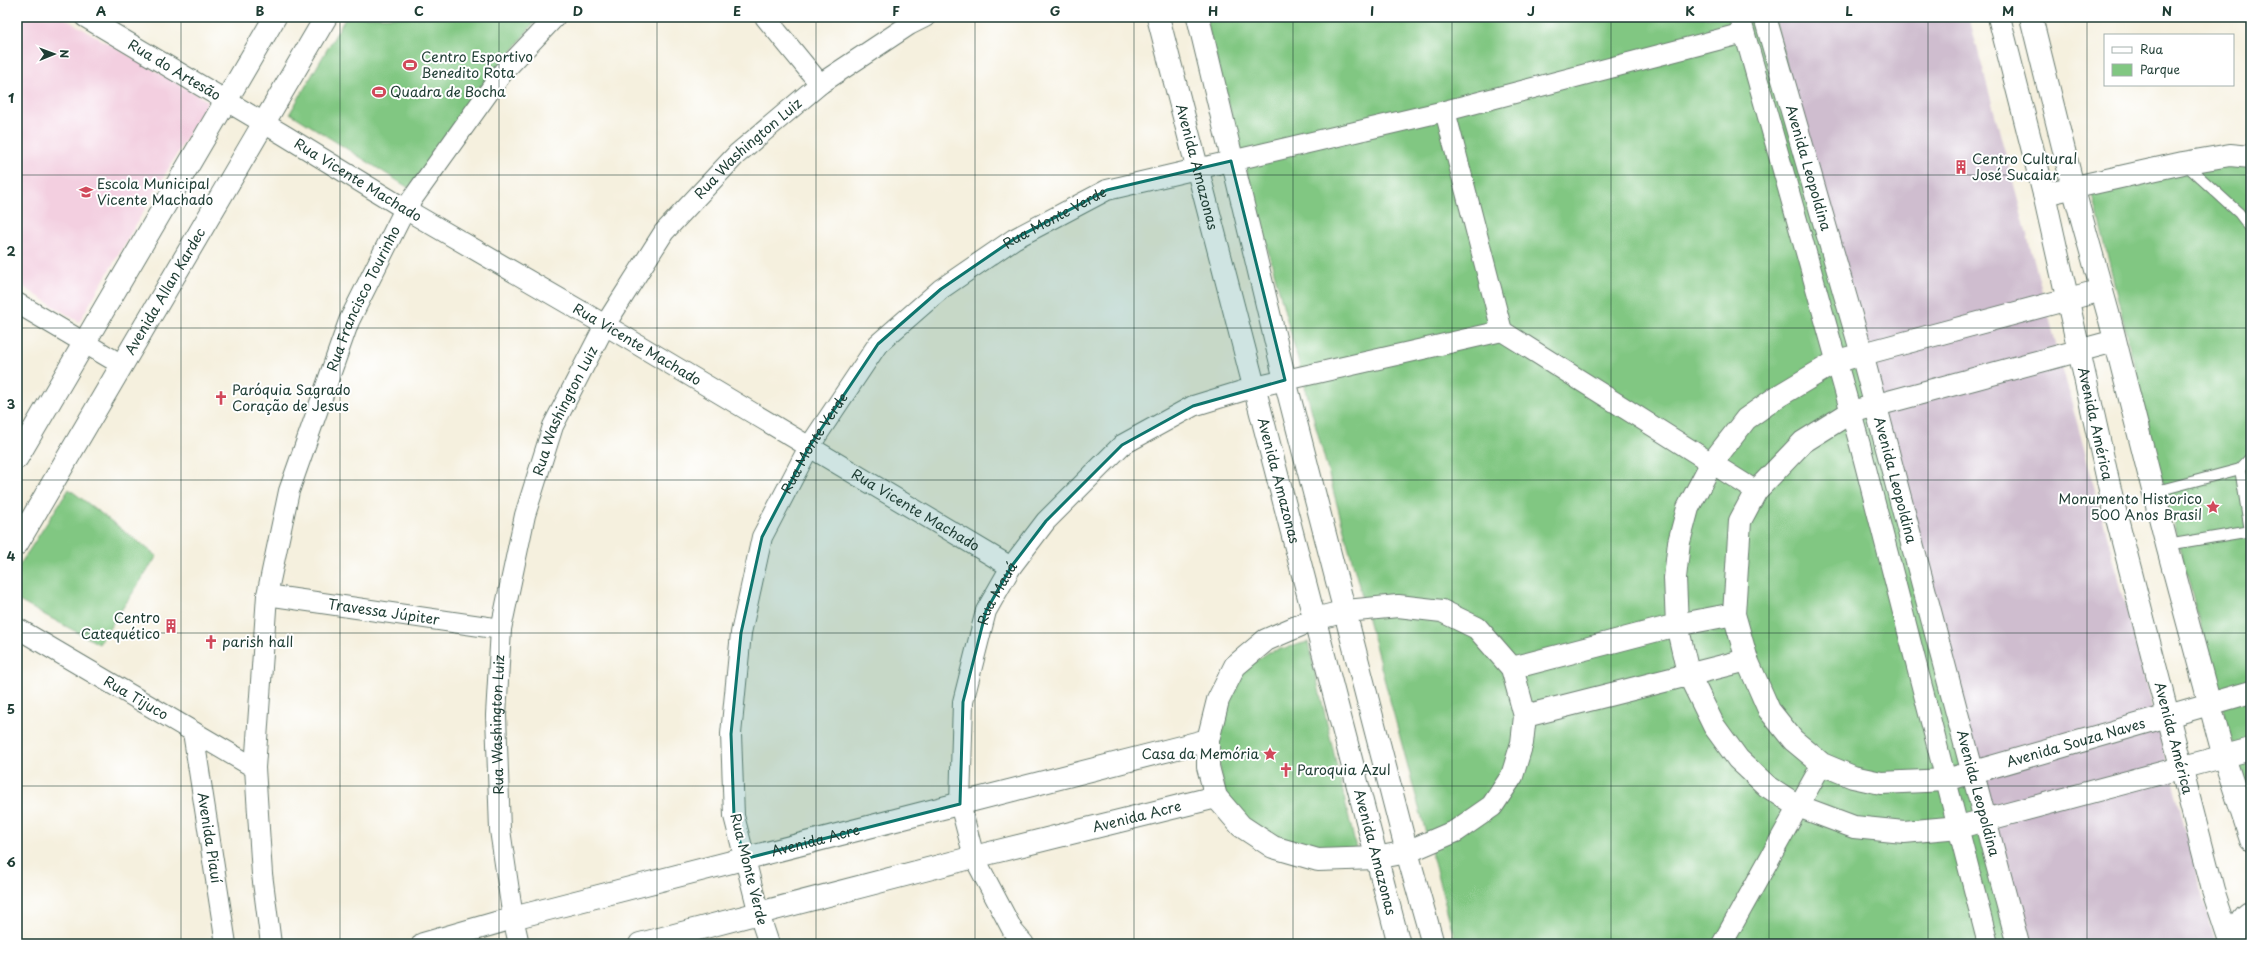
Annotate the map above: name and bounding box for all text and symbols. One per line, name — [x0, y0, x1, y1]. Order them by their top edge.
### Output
text: A — [96, 1, 106, 20]
text: B — [256, 1, 265, 20]
text: C — [414, 1, 424, 20]
text: D — [573, 1, 583, 20]
text: E — [733, 1, 741, 20]
text: F — [892, 1, 900, 20]
text: G — [1050, 1, 1060, 20]
text: H — [1208, 1, 1218, 20]
text: I — [1370, 1, 1374, 20]
text: J — [1527, 1, 1535, 20]
text: K — [1685, 1, 1695, 20]
text: L — [1845, 1, 1853, 20]
text: M — [2002, 1, 2014, 20]
text: N — [2162, 1, 2172, 20]
north arrow — [34, 34, 74, 74]
street label: Rua do Artesão — [124, 34, 225, 106]
legend — [2104, 34, 2234, 86]
text: Rua — [2140, 40, 2164, 58]
place label: Centro Esportivo Benedito Rota — [421, 46, 533, 83]
text: N — [56, 49, 73, 59]
sports icon: Centro Esportivo Benedito Rota — [402, 57, 418, 73]
text: Parque — [2140, 60, 2180, 78]
place label: Quadra de Bocha — [390, 81, 506, 102]
sports icon: Quadra de Bocha — [371, 84, 387, 100]
text: 1 — [8, 88, 14, 107]
street label: Rua Washington Luiz — [689, 93, 806, 203]
street label: Avenida Amazonas — [1171, 102, 1224, 232]
street label: Avenida Leopoldina — [1781, 102, 1837, 233]
street label: Rua Vicente Machado — [290, 133, 426, 227]
place label: Centro Cultural José Sucaiar — [1972, 148, 2077, 185]
building icon: Centro Cultural José Sucaiar — [1953, 159, 1969, 175]
place label: Escola Municipal Vicente Machado — [97, 173, 213, 210]
street label: Rua Monte Verde — [998, 181, 1110, 254]
school or university icon: Escola Municipal Vicente Machado — [78, 184, 94, 200]
street label: Rua Francisco Tourinho — [321, 222, 405, 374]
street label: Avenida Allan Kardec — [119, 223, 210, 358]
text: 2 — [6, 241, 16, 260]
street label: Rua Vicente Machado — [569, 298, 706, 390]
street label: Rua Washington Luiz — [527, 342, 603, 478]
street label: Avenida América — [2073, 365, 2119, 482]
place label: Paróquia Sagrado Coração de Jesus — [232, 379, 351, 416]
street label: Rua Monte Verde — [775, 388, 852, 497]
church icon: Paróquia Sagrado Coração de Jesus — [213, 390, 229, 406]
text: 3 — [7, 394, 16, 413]
street label: Avenida Leopoldina — [1869, 414, 1923, 546]
street label: Avenida Amazonas — [1253, 415, 1305, 546]
street label: Rua Vicente Machado — [848, 463, 984, 556]
place label: Monumento Historico 500 Anos Brasil — [2058, 488, 2202, 525]
place icon: Monumento Historico 500 Anos Brasil — [2205, 499, 2221, 515]
text: 4 — [7, 546, 16, 565]
street label: Rua Mauá — [972, 556, 1022, 627]
street label: Travessa Júpiter — [327, 593, 442, 630]
place label: Centro Catequético — [81, 607, 160, 644]
building icon: Centro Catequético — [163, 618, 179, 634]
place label: parish hall — [222, 631, 293, 652]
church icon: parish hall — [203, 634, 219, 650]
street label: Rua Washington Luiz — [485, 654, 510, 795]
street label: Rua Tijuco — [100, 670, 173, 725]
street label: Avenida América — [2150, 679, 2199, 797]
text: 5 — [7, 699, 15, 718]
street label: Avenida Souza Naves — [2004, 712, 2148, 772]
street label: Avenida Leopoldina — [1952, 728, 2005, 859]
place label: Casa da Memória — [1141, 743, 1259, 764]
place icon: Casa da Memória — [1262, 746, 1278, 762]
place label: Paroquia Azul — [1297, 759, 1390, 780]
church icon: Paroquia Azul — [1278, 762, 1294, 778]
street label: Avenida Amazonas — [1349, 787, 1402, 917]
street label: Avenida Piauí — [193, 791, 227, 885]
street label: Avenida Acre — [1090, 795, 1183, 837]
street label: Rua Monte Verde — [725, 811, 774, 927]
street label: Avenida Acre — [769, 819, 862, 861]
text: 6 — [6, 852, 16, 871]

